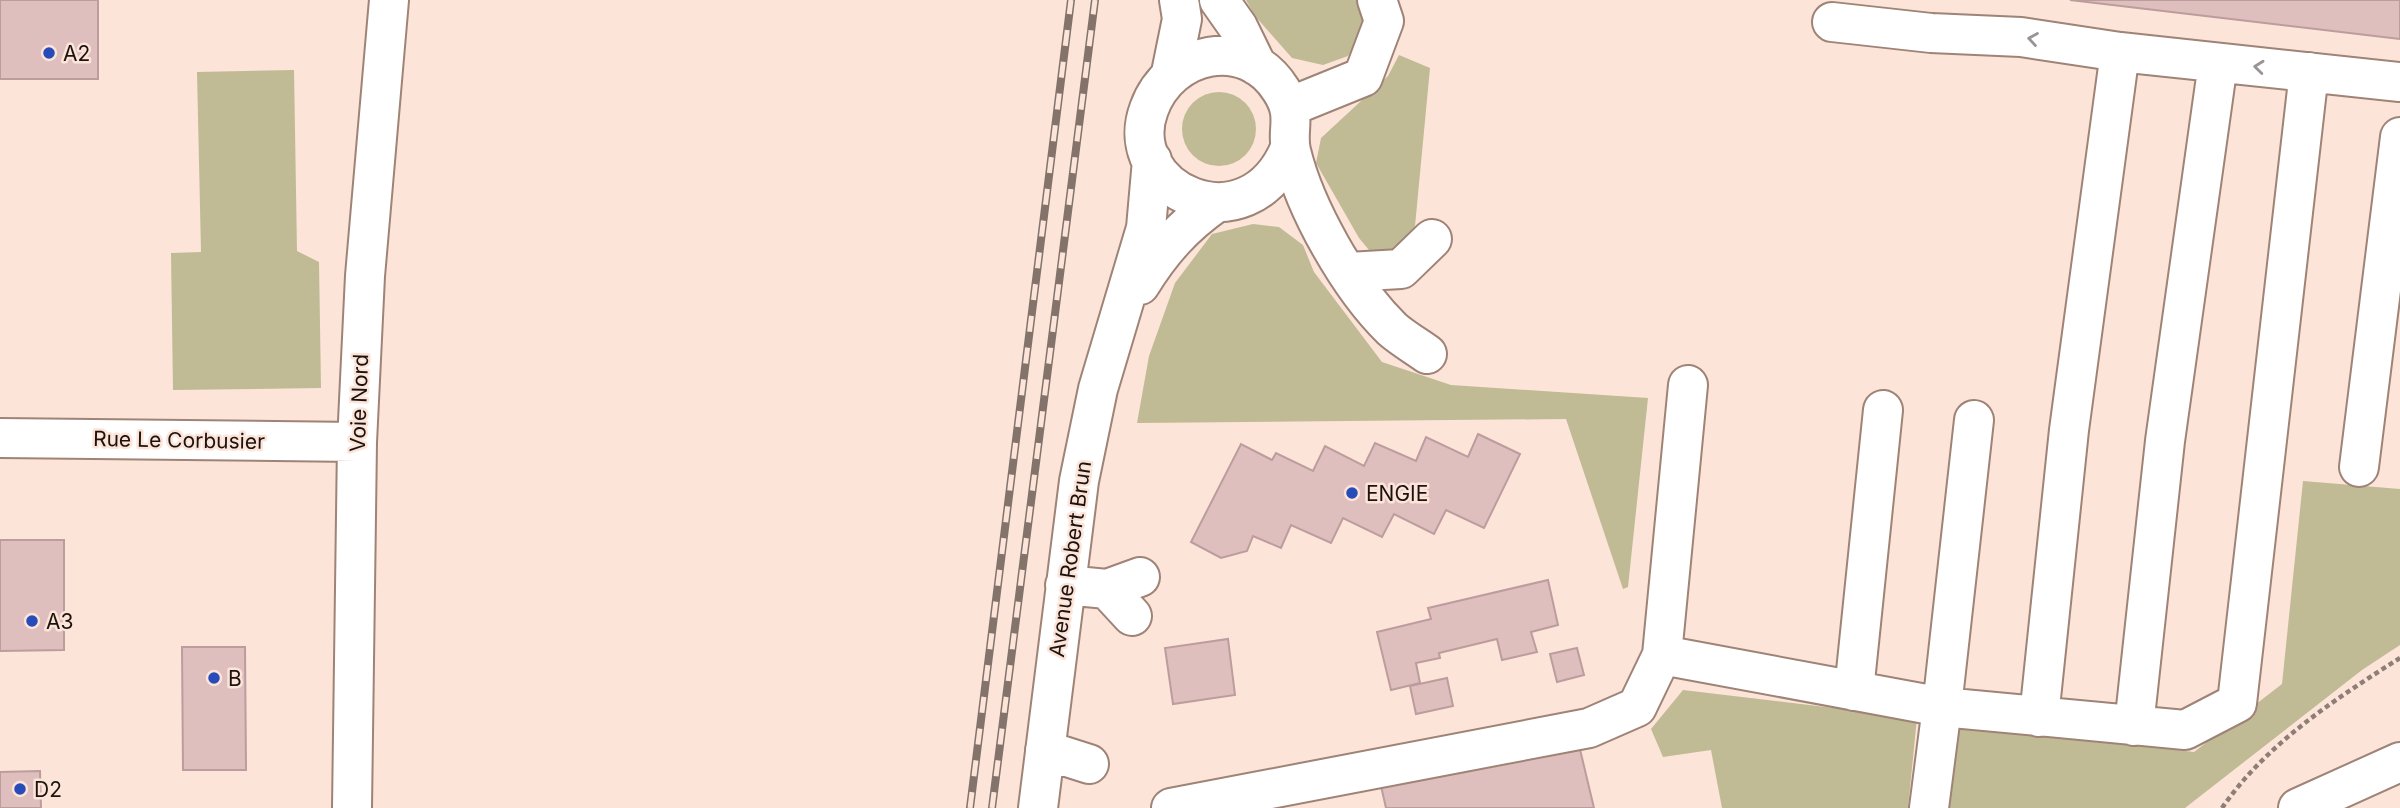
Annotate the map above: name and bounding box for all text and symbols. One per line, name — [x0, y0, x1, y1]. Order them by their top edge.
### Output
one-way arrow — [2028, 32, 2039, 47]
place label: A2 — [63, 41, 90, 66]
marker: A2 — [41, 45, 57, 61]
one-way arrow — [2253, 60, 2264, 75]
street label: Voie Nord — [345, 354, 373, 452]
street label: Rue Le Corbusier — [93, 426, 265, 454]
street label: Avenue Robert Brun — [1044, 459, 1096, 659]
place label: ENGIE — [1366, 481, 1428, 506]
marker: ENGIE — [1344, 485, 1360, 501]
place label: A3 — [46, 609, 73, 634]
marker: A3 — [24, 613, 40, 629]
place label: B — [228, 666, 242, 691]
marker: B — [206, 670, 222, 686]
place label: D2 — [34, 777, 62, 802]
marker: D2 — [12, 781, 28, 797]

